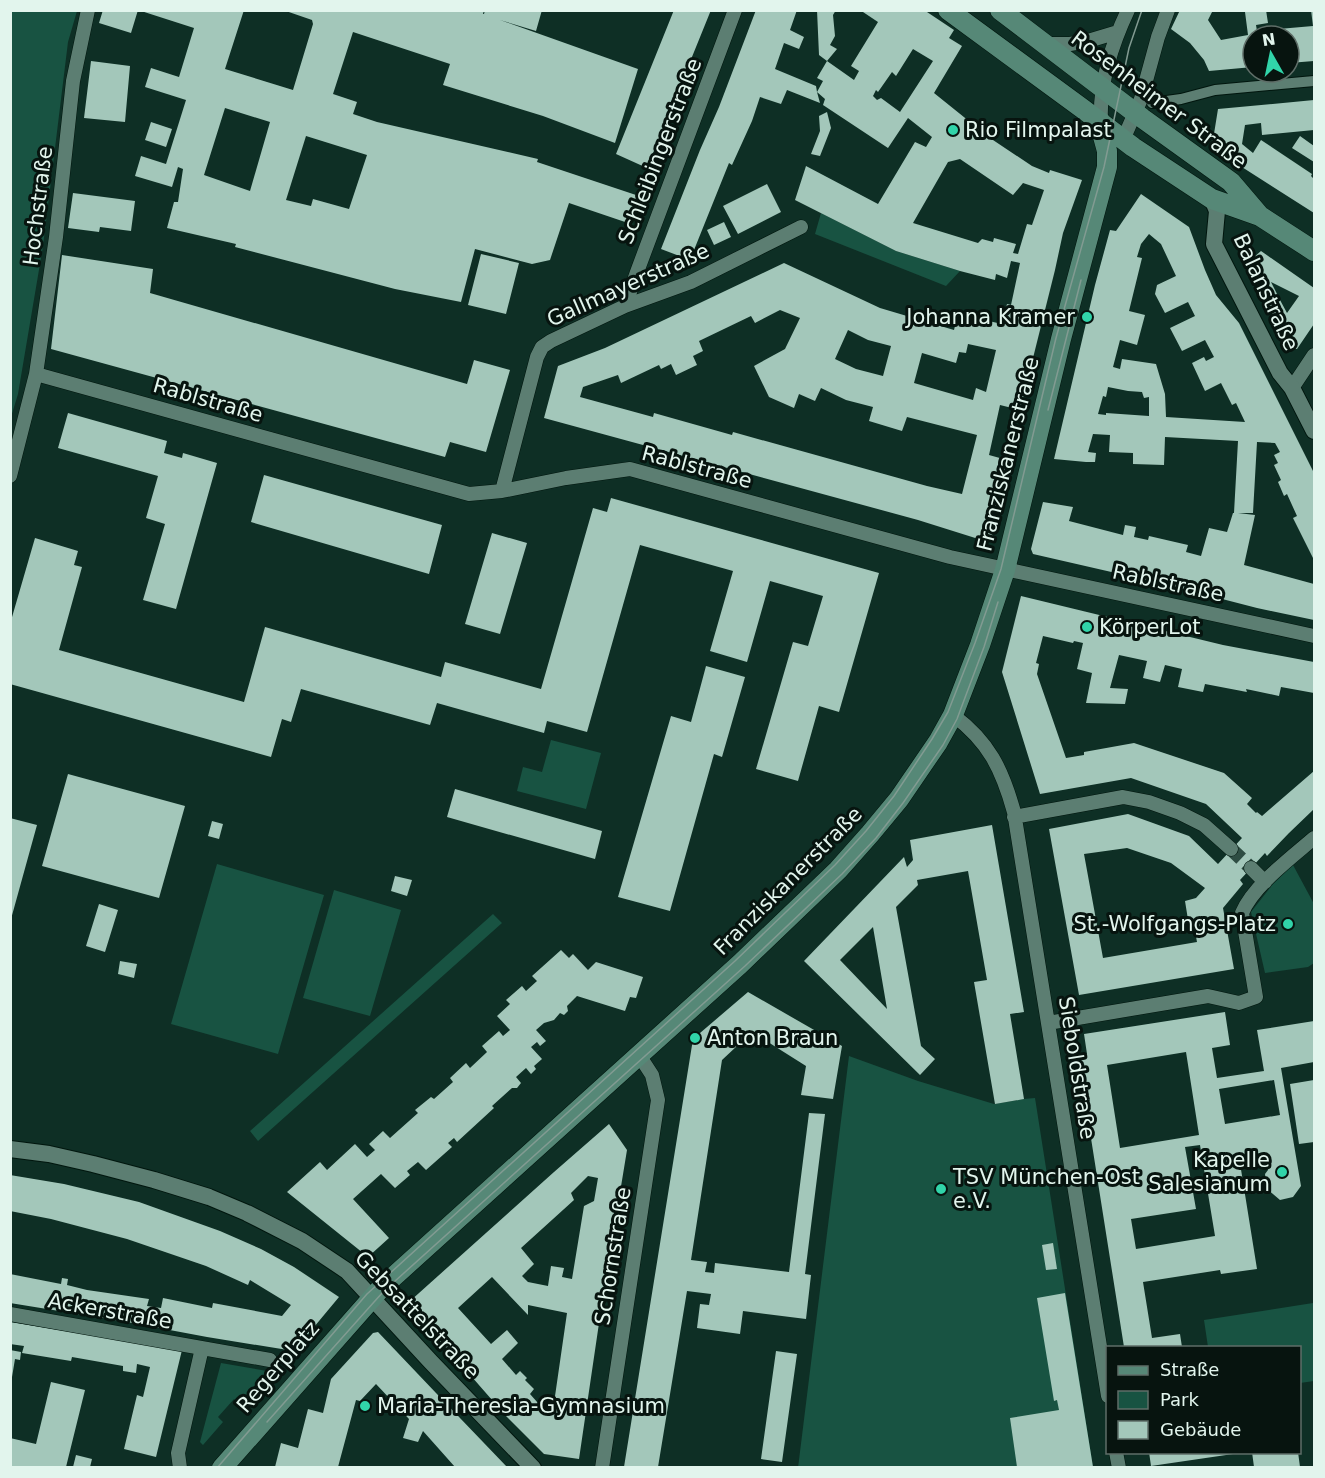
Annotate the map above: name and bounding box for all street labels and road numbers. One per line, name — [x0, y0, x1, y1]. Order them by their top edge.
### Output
street label: Rosenheimer Straße — [1066, 26, 1252, 174]
street label: Schleibingerstraße — [614, 55, 706, 247]
street label: Hochstraße — [19, 145, 57, 267]
street label: Balanstraße — [1228, 230, 1304, 354]
street label: Gallmayerstraße — [543, 238, 713, 332]
street label: Franziskanerstraße — [972, 354, 1044, 554]
street label: Rablstraße — [150, 373, 266, 427]
street label: Rablstraße — [639, 441, 755, 493]
street label: Rablstraße — [1110, 560, 1226, 606]
street label: Franziskanerstraße — [709, 802, 867, 960]
street label: Sieboldstraße — [1054, 995, 1100, 1141]
street label: Schornstraße — [590, 1185, 636, 1327]
street label: Gebsattelstraße — [350, 1246, 484, 1384]
street label: Ackerstraße — [46, 1288, 174, 1334]
street label: Regerplatz — [232, 1317, 324, 1417]

